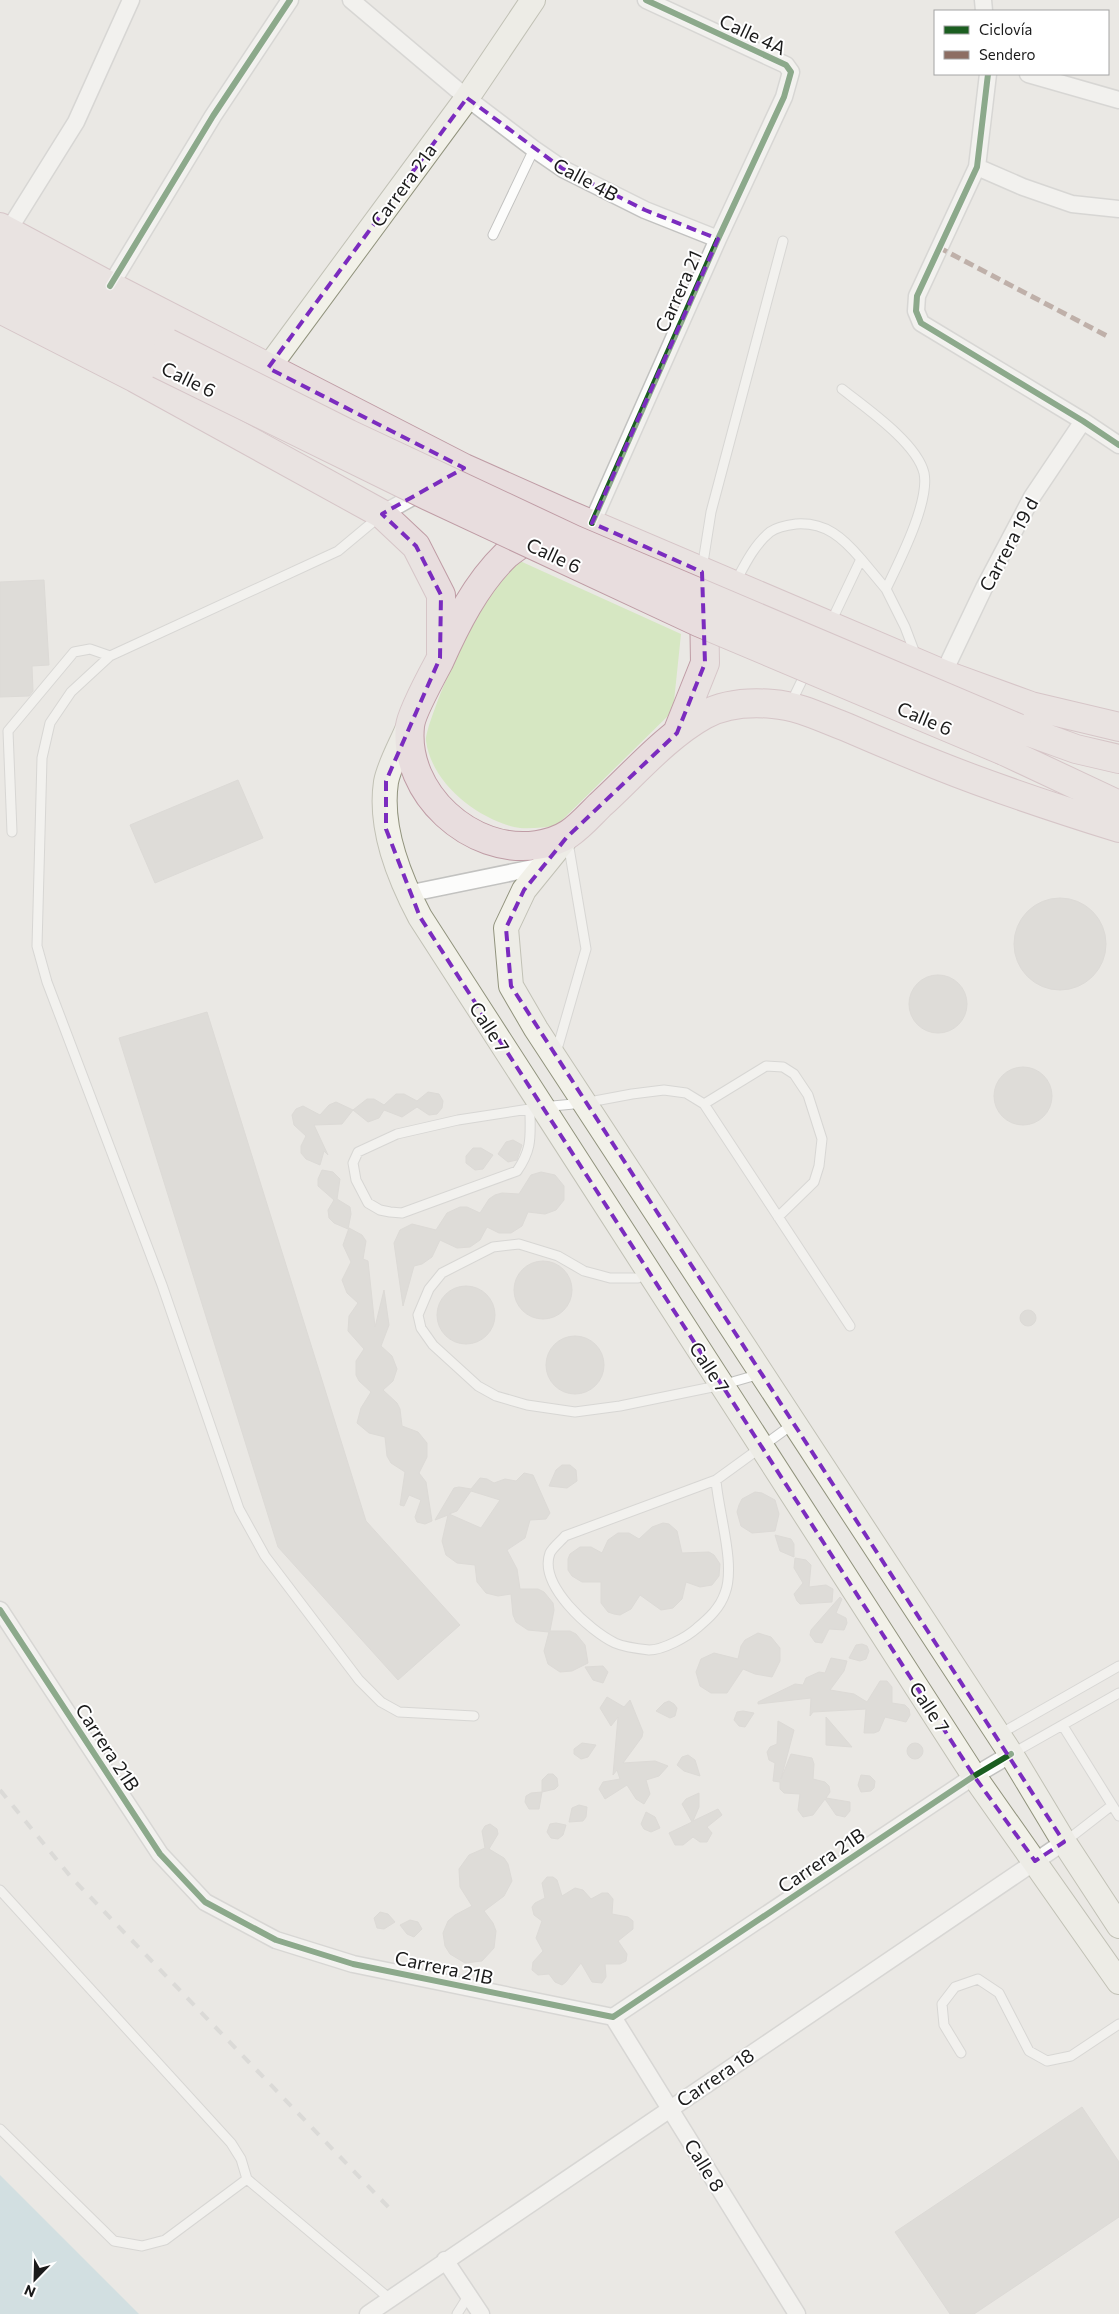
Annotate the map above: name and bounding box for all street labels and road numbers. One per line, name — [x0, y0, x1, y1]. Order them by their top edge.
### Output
street label: Calle 4A — [716, 9, 790, 59]
street label: Carrera 21a — [365, 139, 441, 231]
street label: Calle 4B — [550, 152, 622, 206]
street label: Carrera 21 — [650, 246, 706, 336]
street label: Calle 6 — [158, 356, 220, 402]
street label: Carrera 19 d — [974, 493, 1042, 595]
street label: Calle 6 — [523, 532, 585, 578]
street label: Calle 6 — [894, 696, 956, 740]
street label: Calle 7 — [465, 997, 515, 1057]
street label: Calle 7 — [685, 1337, 735, 1397]
street label: Calle 7 — [905, 1677, 955, 1737]
street label: Carrera 21B — [71, 1699, 145, 1795]
street label: Carrera 21B — [773, 1823, 869, 1897]
street label: Carrera 21B — [393, 1945, 495, 1989]
street label: Carrera 18 — [672, 2043, 758, 2111]
street label: Calle 8 — [680, 2134, 730, 2196]

